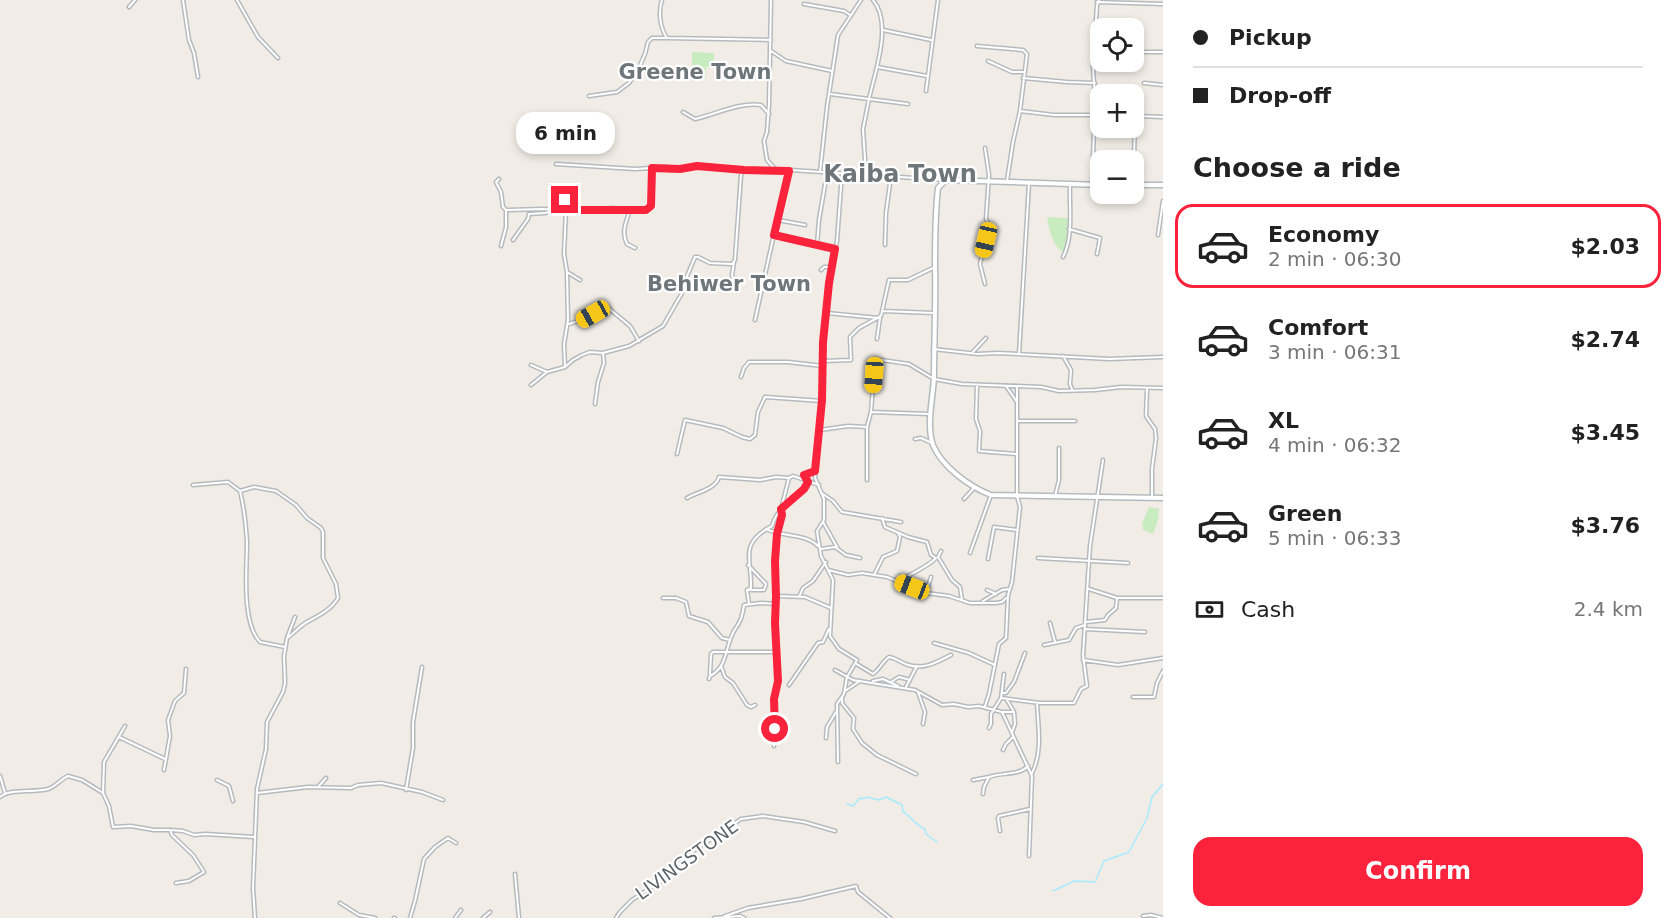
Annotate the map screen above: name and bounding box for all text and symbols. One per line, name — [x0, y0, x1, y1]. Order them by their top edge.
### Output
map controls — [1090, 18, 1144, 204]
button: locate — [1090, 18, 1144, 72]
text: Pickup — [1229, 25, 1312, 50]
district label: Greene Town — [619, 60, 771, 84]
text: Drop-off — [1229, 83, 1331, 108]
button: + — [1090, 84, 1144, 138]
callout: 6 min — [516, 113, 614, 155]
text: 6 min — [534, 121, 597, 145]
button: − — [1090, 150, 1144, 204]
text: Choose a ride — [1193, 152, 1401, 183]
district label: Kaiba Town — [823, 160, 977, 188]
route end — [551, 186, 578, 213]
icon: car — [1196, 219, 1250, 273]
car — [973, 220, 999, 260]
text: Economy — [1268, 222, 1379, 247]
text: $2.03 — [1570, 234, 1640, 259]
text: 2 min · 06:30 — [1268, 247, 1402, 271]
district label: Behiwer Town — [647, 272, 811, 296]
car — [573, 297, 613, 331]
icon: car — [1196, 312, 1250, 366]
text: Comfort — [1268, 315, 1368, 340]
text: $2.74 — [1570, 327, 1640, 352]
text: 3 min · 06:31 — [1268, 340, 1402, 364]
car — [864, 356, 884, 394]
icon: car — [1196, 405, 1250, 459]
text: XL — [1268, 408, 1299, 433]
text: $3.45 — [1570, 420, 1640, 445]
text: 4 min · 06:32 — [1268, 433, 1402, 457]
icon: car — [1196, 498, 1250, 552]
text: Green — [1268, 501, 1342, 526]
text: $3.76 — [1570, 513, 1640, 538]
text: 5 min · 06:33 — [1268, 526, 1402, 550]
car — [892, 572, 932, 602]
icon: cash — [1193, 593, 1226, 626]
text: Cash — [1241, 597, 1295, 622]
text: 2.4 km — [1574, 597, 1643, 621]
route start — [761, 715, 788, 742]
street label: LIVINGSTONE — [631, 815, 742, 904]
button: Confirm — [1193, 837, 1643, 906]

